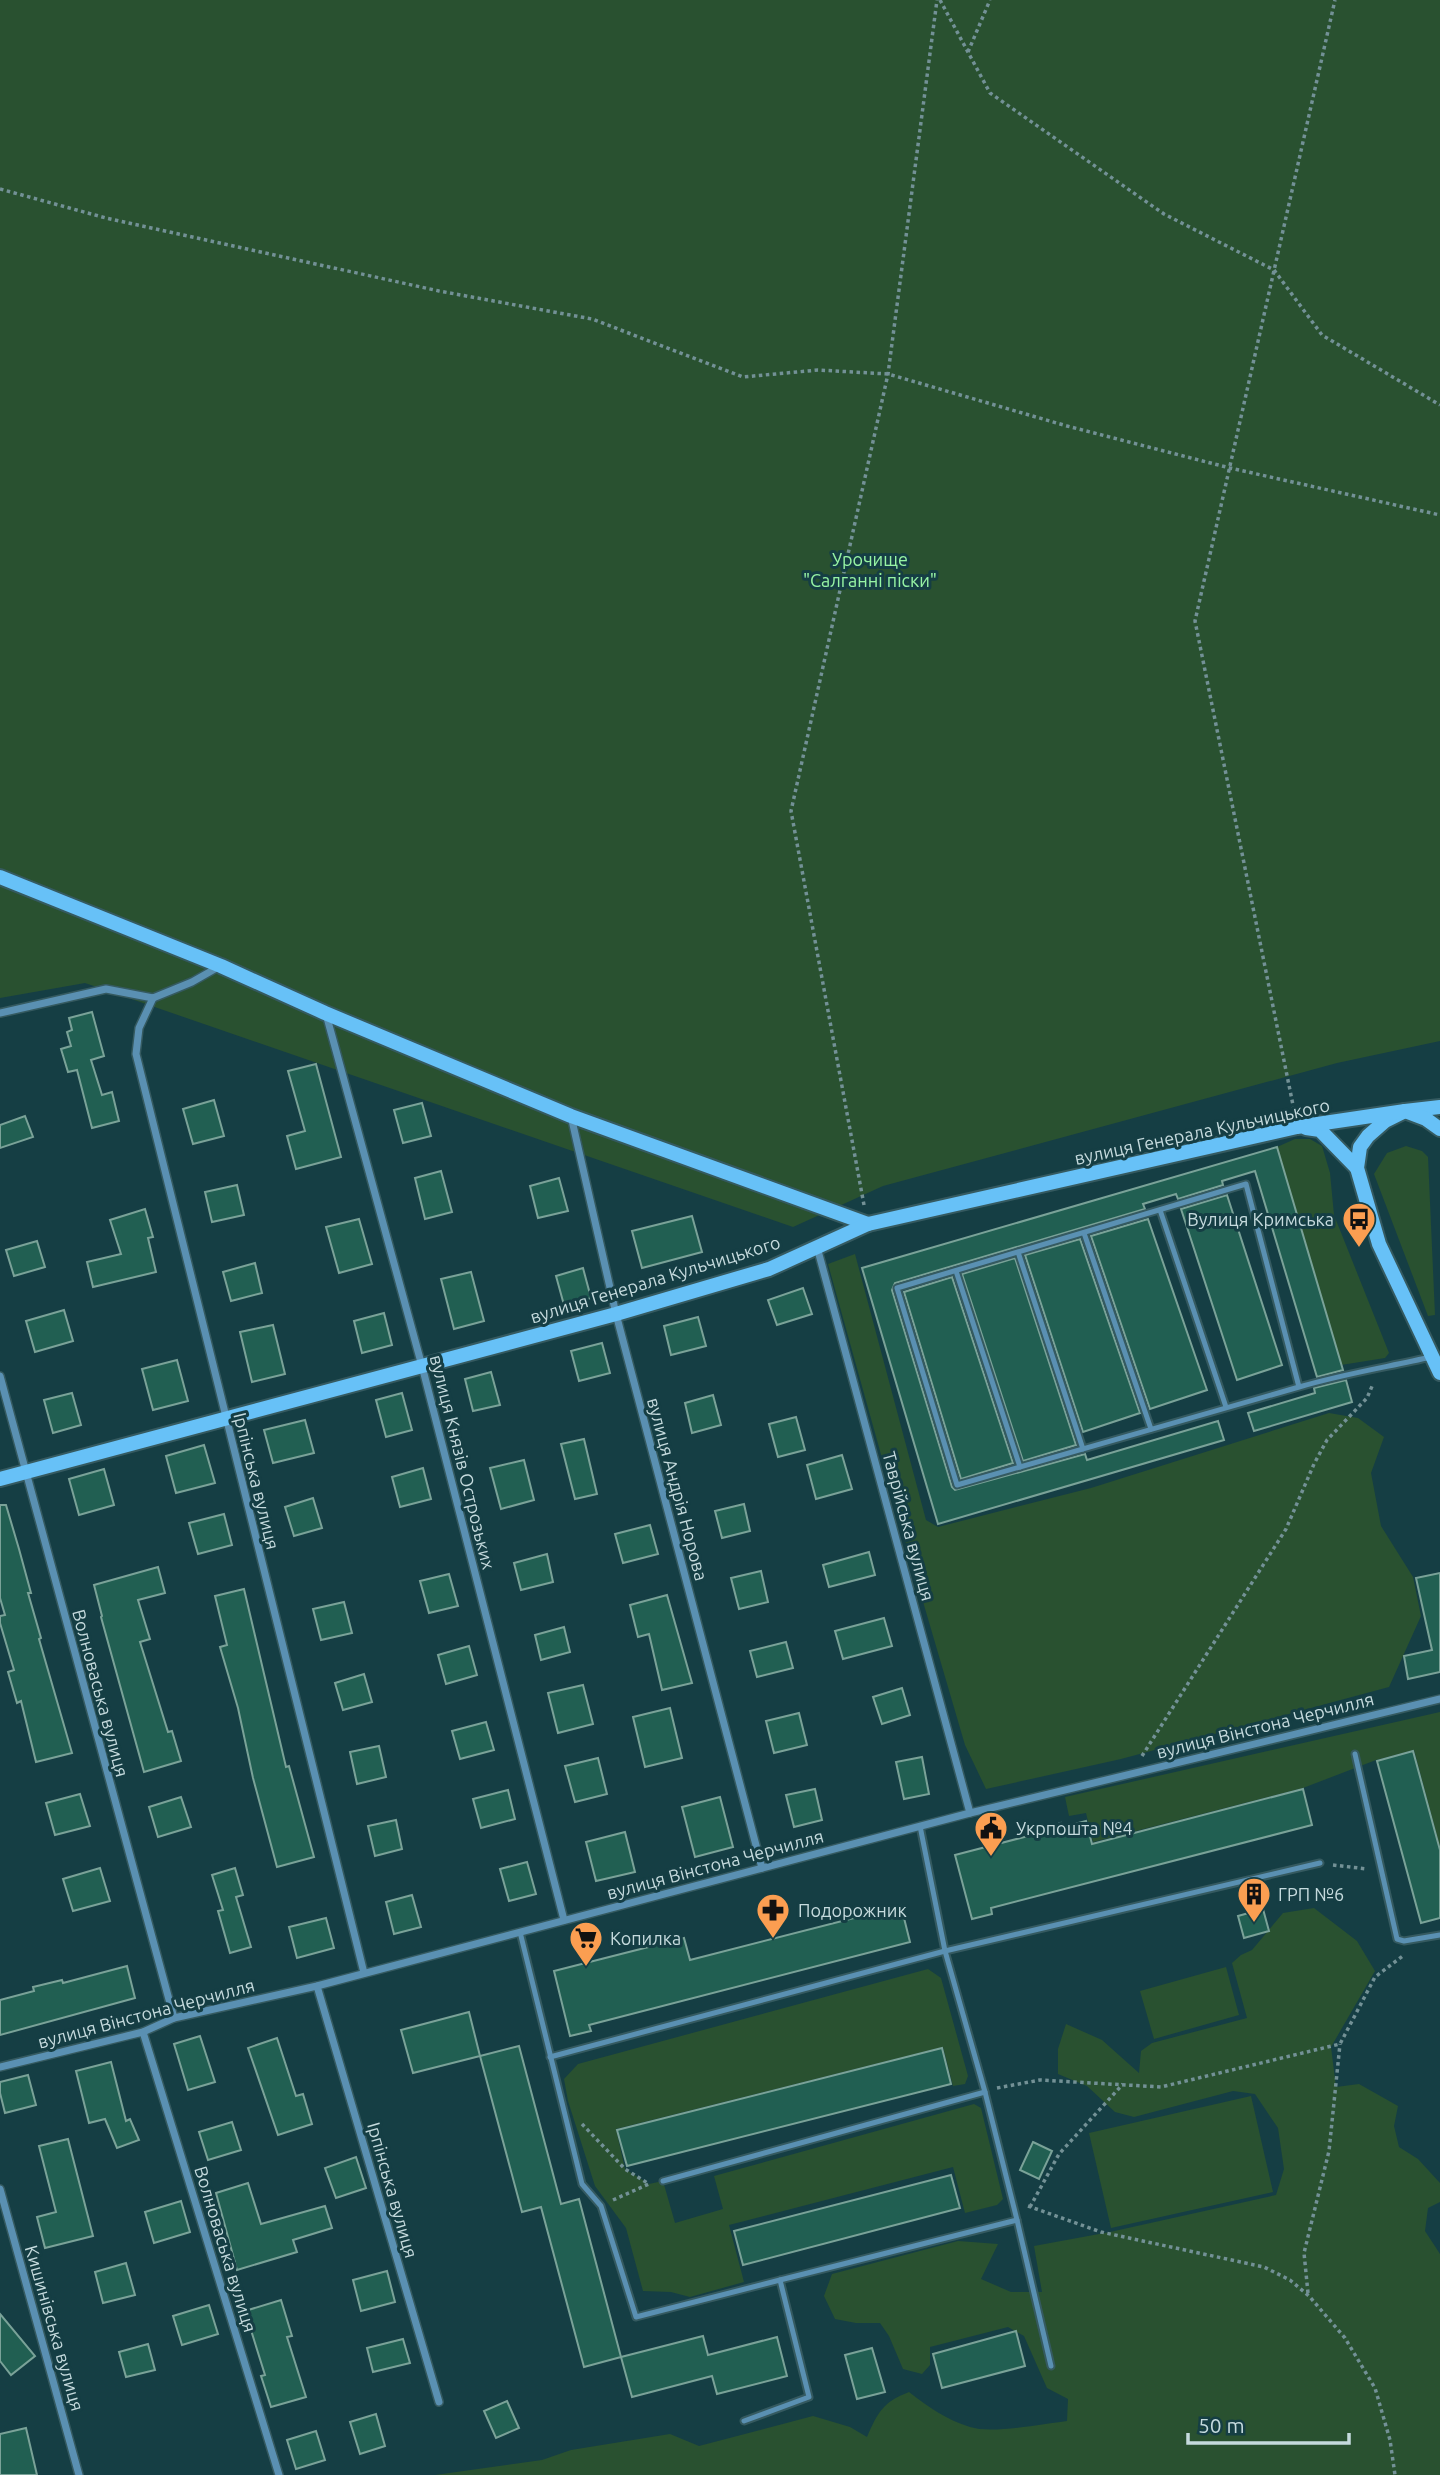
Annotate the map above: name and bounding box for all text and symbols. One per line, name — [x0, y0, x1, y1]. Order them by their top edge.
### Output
park label: Урочище "Салганні піски" — [803, 549, 937, 590]
street label: вулиця Генерала Кульчицького — [1072, 1094, 1332, 1168]
bus stop icon: Вулиця Кримська — [1340, 1200, 1378, 1249]
place label: Вулиця Кримська — [1187, 1209, 1334, 1229]
street label: вулиця Генерала Кульчицького — [527, 1231, 783, 1327]
street label: вулиця Князів Острозьких — [427, 1353, 499, 1571]
street label: вулиця Андрія Норова — [644, 1395, 712, 1583]
street label: Ірпінська вулиця — [230, 1411, 284, 1551]
street label: Таврійська вулиця — [879, 1449, 939, 1603]
street label: Волноваська вулиця — [69, 1607, 133, 1779]
street label: вулиця Вінстона Черчилля — [1154, 1688, 1376, 1762]
public building icon: Укрпошта №4 — [972, 1809, 1010, 1858]
place label: Укрпошта №4 — [1016, 1818, 1133, 1838]
street label: вулиця Вінстона Черчилля — [604, 1825, 826, 1903]
building icon: ГРП №6 — [1235, 1875, 1273, 1924]
place label: ГРП №6 — [1278, 1884, 1344, 1904]
pharmacy icon: Подорожник — [754, 1891, 792, 1940]
place label: Подорожник — [798, 1900, 907, 1920]
supermarket icon: Копилка — [567, 1919, 605, 1968]
place label: Копилка — [610, 1928, 681, 1948]
street label: вулиця Вінстона Черчилля — [35, 1974, 257, 2052]
street label: Ірпінська вулиця — [364, 2120, 422, 2260]
street label: Волноваська вулиця — [191, 2164, 261, 2334]
street label: Кишинівська вулиця — [22, 2243, 88, 2413]
scale bar — [1188, 2402, 1349, 2446]
text: 50 m — [1198, 2413, 1245, 2437]

